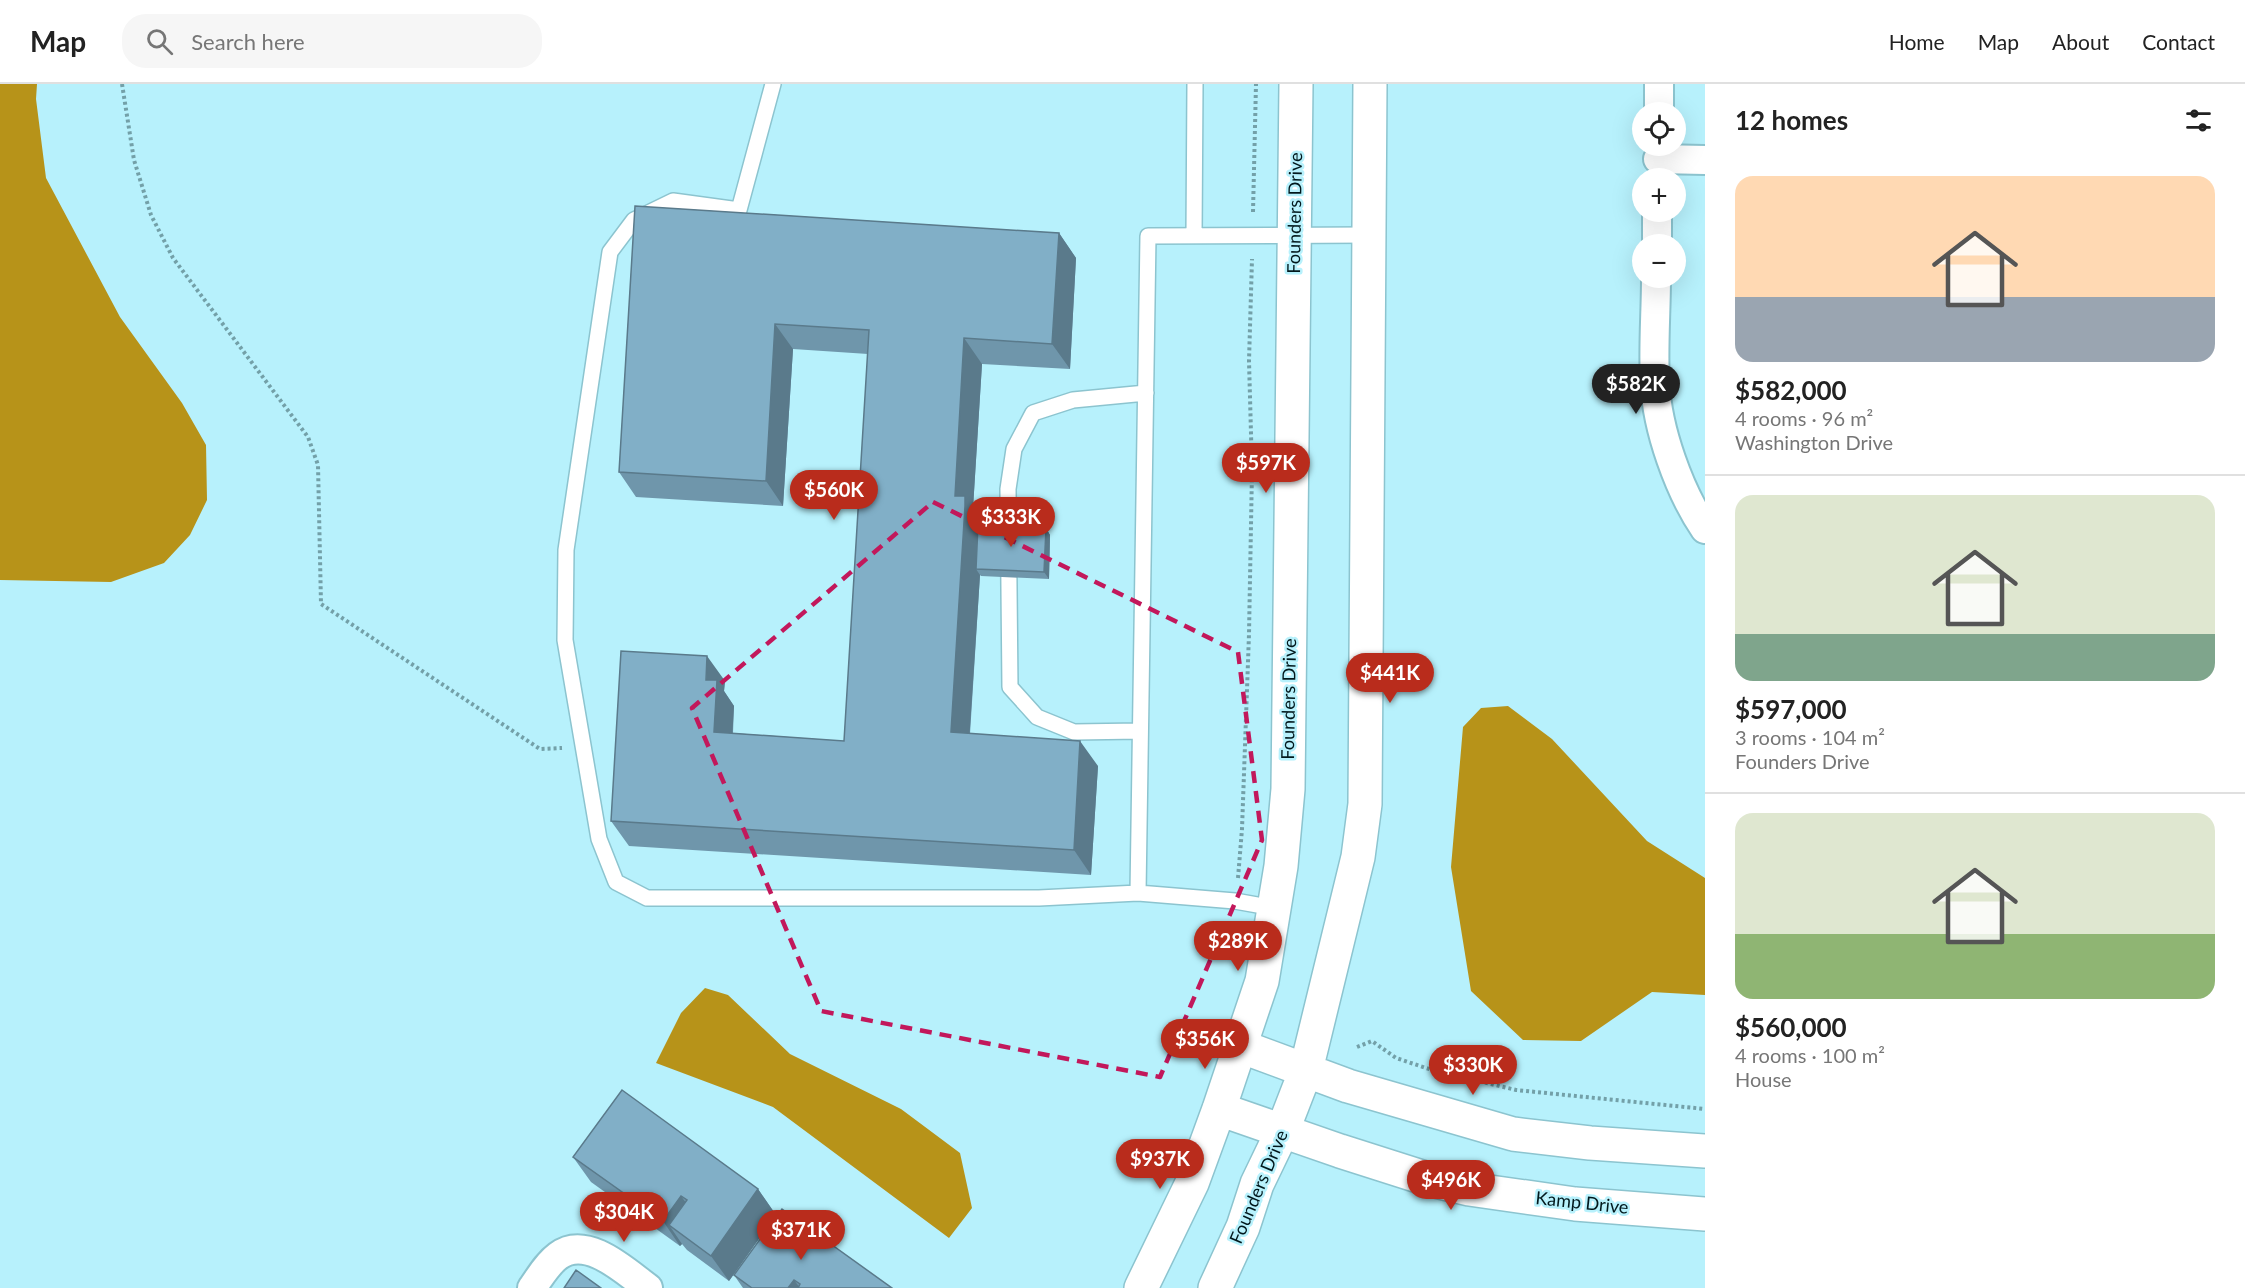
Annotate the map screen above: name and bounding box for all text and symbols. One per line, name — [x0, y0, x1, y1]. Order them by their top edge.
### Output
search box — [122, 14, 542, 68]
text: Map — [30, 24, 86, 58]
icon: search — [143, 25, 176, 58]
text: Search here — [191, 28, 305, 55]
text: Home — [1889, 29, 1945, 54]
text: Map — [1978, 29, 2019, 54]
text: About — [2052, 29, 2109, 54]
text: Contact — [2142, 29, 2215, 54]
map controls — [1632, 102, 1686, 288]
button: locate — [1632, 102, 1686, 156]
text: 12 homes — [1735, 104, 1848, 136]
icon: filters — [2182, 104, 2215, 137]
street label: Founders Drive — [1282, 152, 1306, 274]
button: + — [1632, 168, 1686, 222]
icon: home — [1921, 215, 2029, 323]
button: − — [1632, 234, 1686, 288]
pin: $582K — [1594, 364, 1678, 415]
text: $582K — [1606, 371, 1666, 395]
text: $582,000 — [1735, 374, 1847, 406]
text: 4 rooms · 96 m² — [1735, 406, 1873, 430]
text: Washington Drive — [1735, 430, 1893, 454]
pin: $597K — [1224, 443, 1308, 494]
text: $597K — [1236, 450, 1296, 474]
pin: $560K — [792, 470, 876, 521]
text: $560K — [804, 477, 864, 501]
pin: $333K — [969, 497, 1053, 548]
text: $333K — [981, 504, 1041, 528]
icon: home — [1921, 534, 2029, 642]
street label: Founders Drive — [1276, 638, 1300, 760]
pin: $441K — [1348, 653, 1432, 704]
text: $441K — [1360, 660, 1420, 684]
text: $597,000 — [1735, 693, 1847, 725]
text: 3 rooms · 104 m² — [1735, 725, 1885, 749]
text: Founders Drive — [1735, 749, 1870, 773]
icon: home — [1921, 852, 2029, 960]
pin: $289K — [1196, 921, 1280, 972]
text: $289K — [1208, 928, 1268, 952]
text: $560,000 — [1735, 1011, 1847, 1043]
pin: $356K — [1163, 1019, 1247, 1070]
text: $356K — [1175, 1026, 1235, 1050]
text: 4 rooms · 100 m² — [1735, 1043, 1885, 1067]
pin: $330K — [1431, 1045, 1515, 1096]
text: $330K — [1443, 1052, 1503, 1076]
text: House — [1735, 1067, 1792, 1091]
street label: Founders Drive — [1224, 1127, 1292, 1247]
pin: $937K — [1118, 1139, 1202, 1190]
text: $937K — [1130, 1146, 1190, 1170]
pin: $496K — [1409, 1160, 1493, 1211]
text: $496K — [1421, 1167, 1481, 1191]
street label: Kamp Drive — [1535, 1186, 1630, 1218]
pin: $304K — [582, 1192, 666, 1243]
text: $304K — [594, 1199, 654, 1223]
pin: $371K — [759, 1210, 843, 1261]
text: $371K — [771, 1217, 831, 1241]

